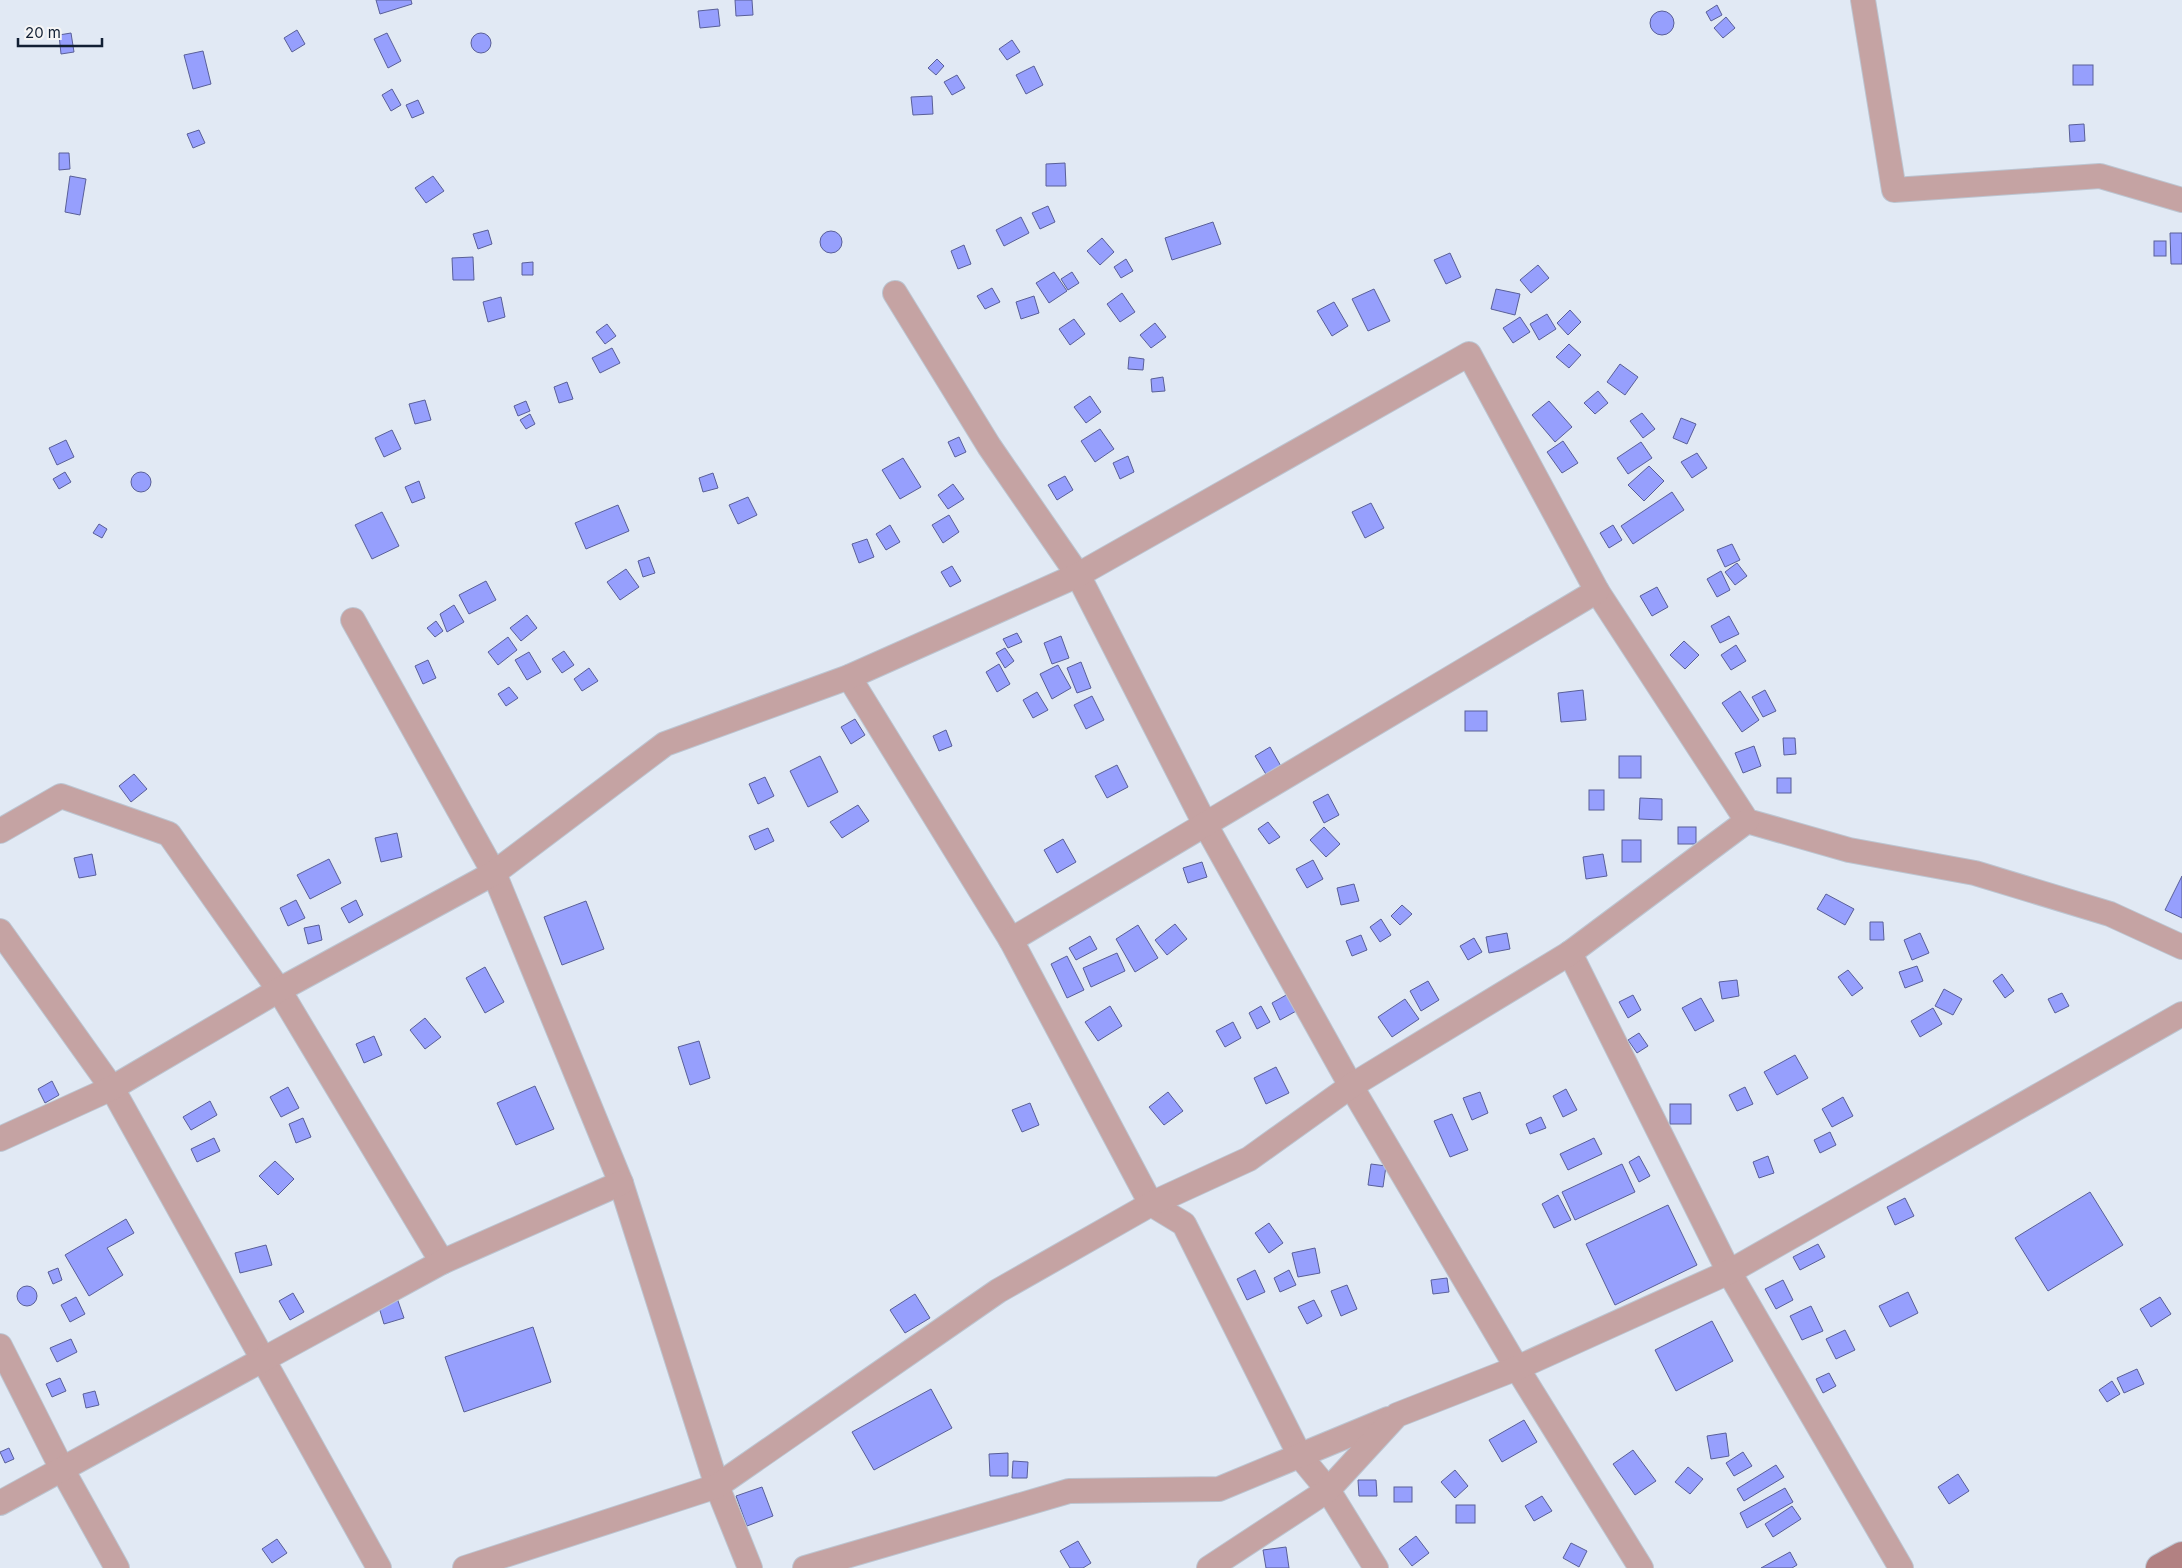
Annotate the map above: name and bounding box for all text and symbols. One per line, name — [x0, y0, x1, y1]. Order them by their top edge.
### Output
scale bar — [18, 15, 101, 47]
text: 20 m — [25, 23, 61, 42]

